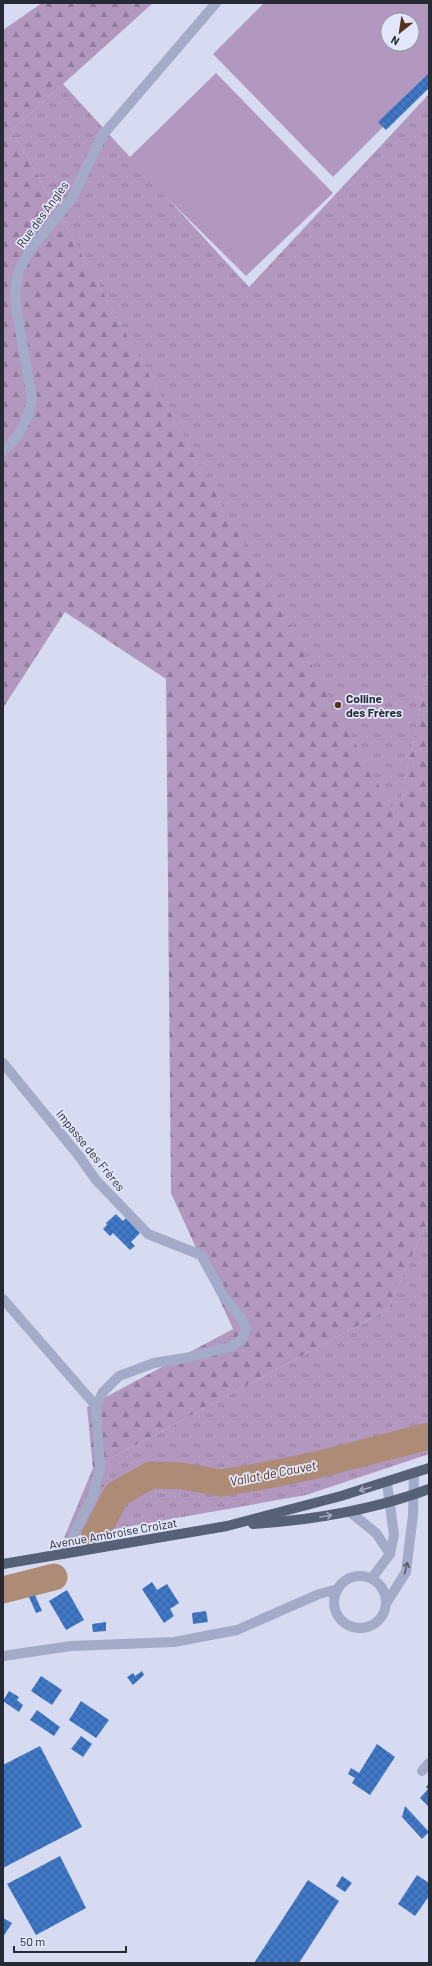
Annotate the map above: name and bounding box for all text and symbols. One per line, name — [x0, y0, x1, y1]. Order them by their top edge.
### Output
north arrow — [380, 12, 420, 52]
text: N — [388, 34, 401, 49]
street label: Rue des Angles — [13, 178, 71, 250]
place label: Colline des Frères — [346, 691, 402, 719]
marker: Colline des Frères — [333, 700, 343, 710]
street label: Impasse des Frères — [54, 1106, 128, 1194]
water label: Vallat de Cauvet — [228, 1457, 318, 1489]
one-way arrow — [359, 1486, 372, 1493]
one-way arrow — [319, 1512, 332, 1520]
street label: Avenue Ambroise Croizat — [48, 1515, 178, 1551]
one-way arrow — [403, 1562, 410, 1575]
scale bar — [14, 1928, 126, 1954]
text: 50 m — [20, 1934, 45, 1948]

